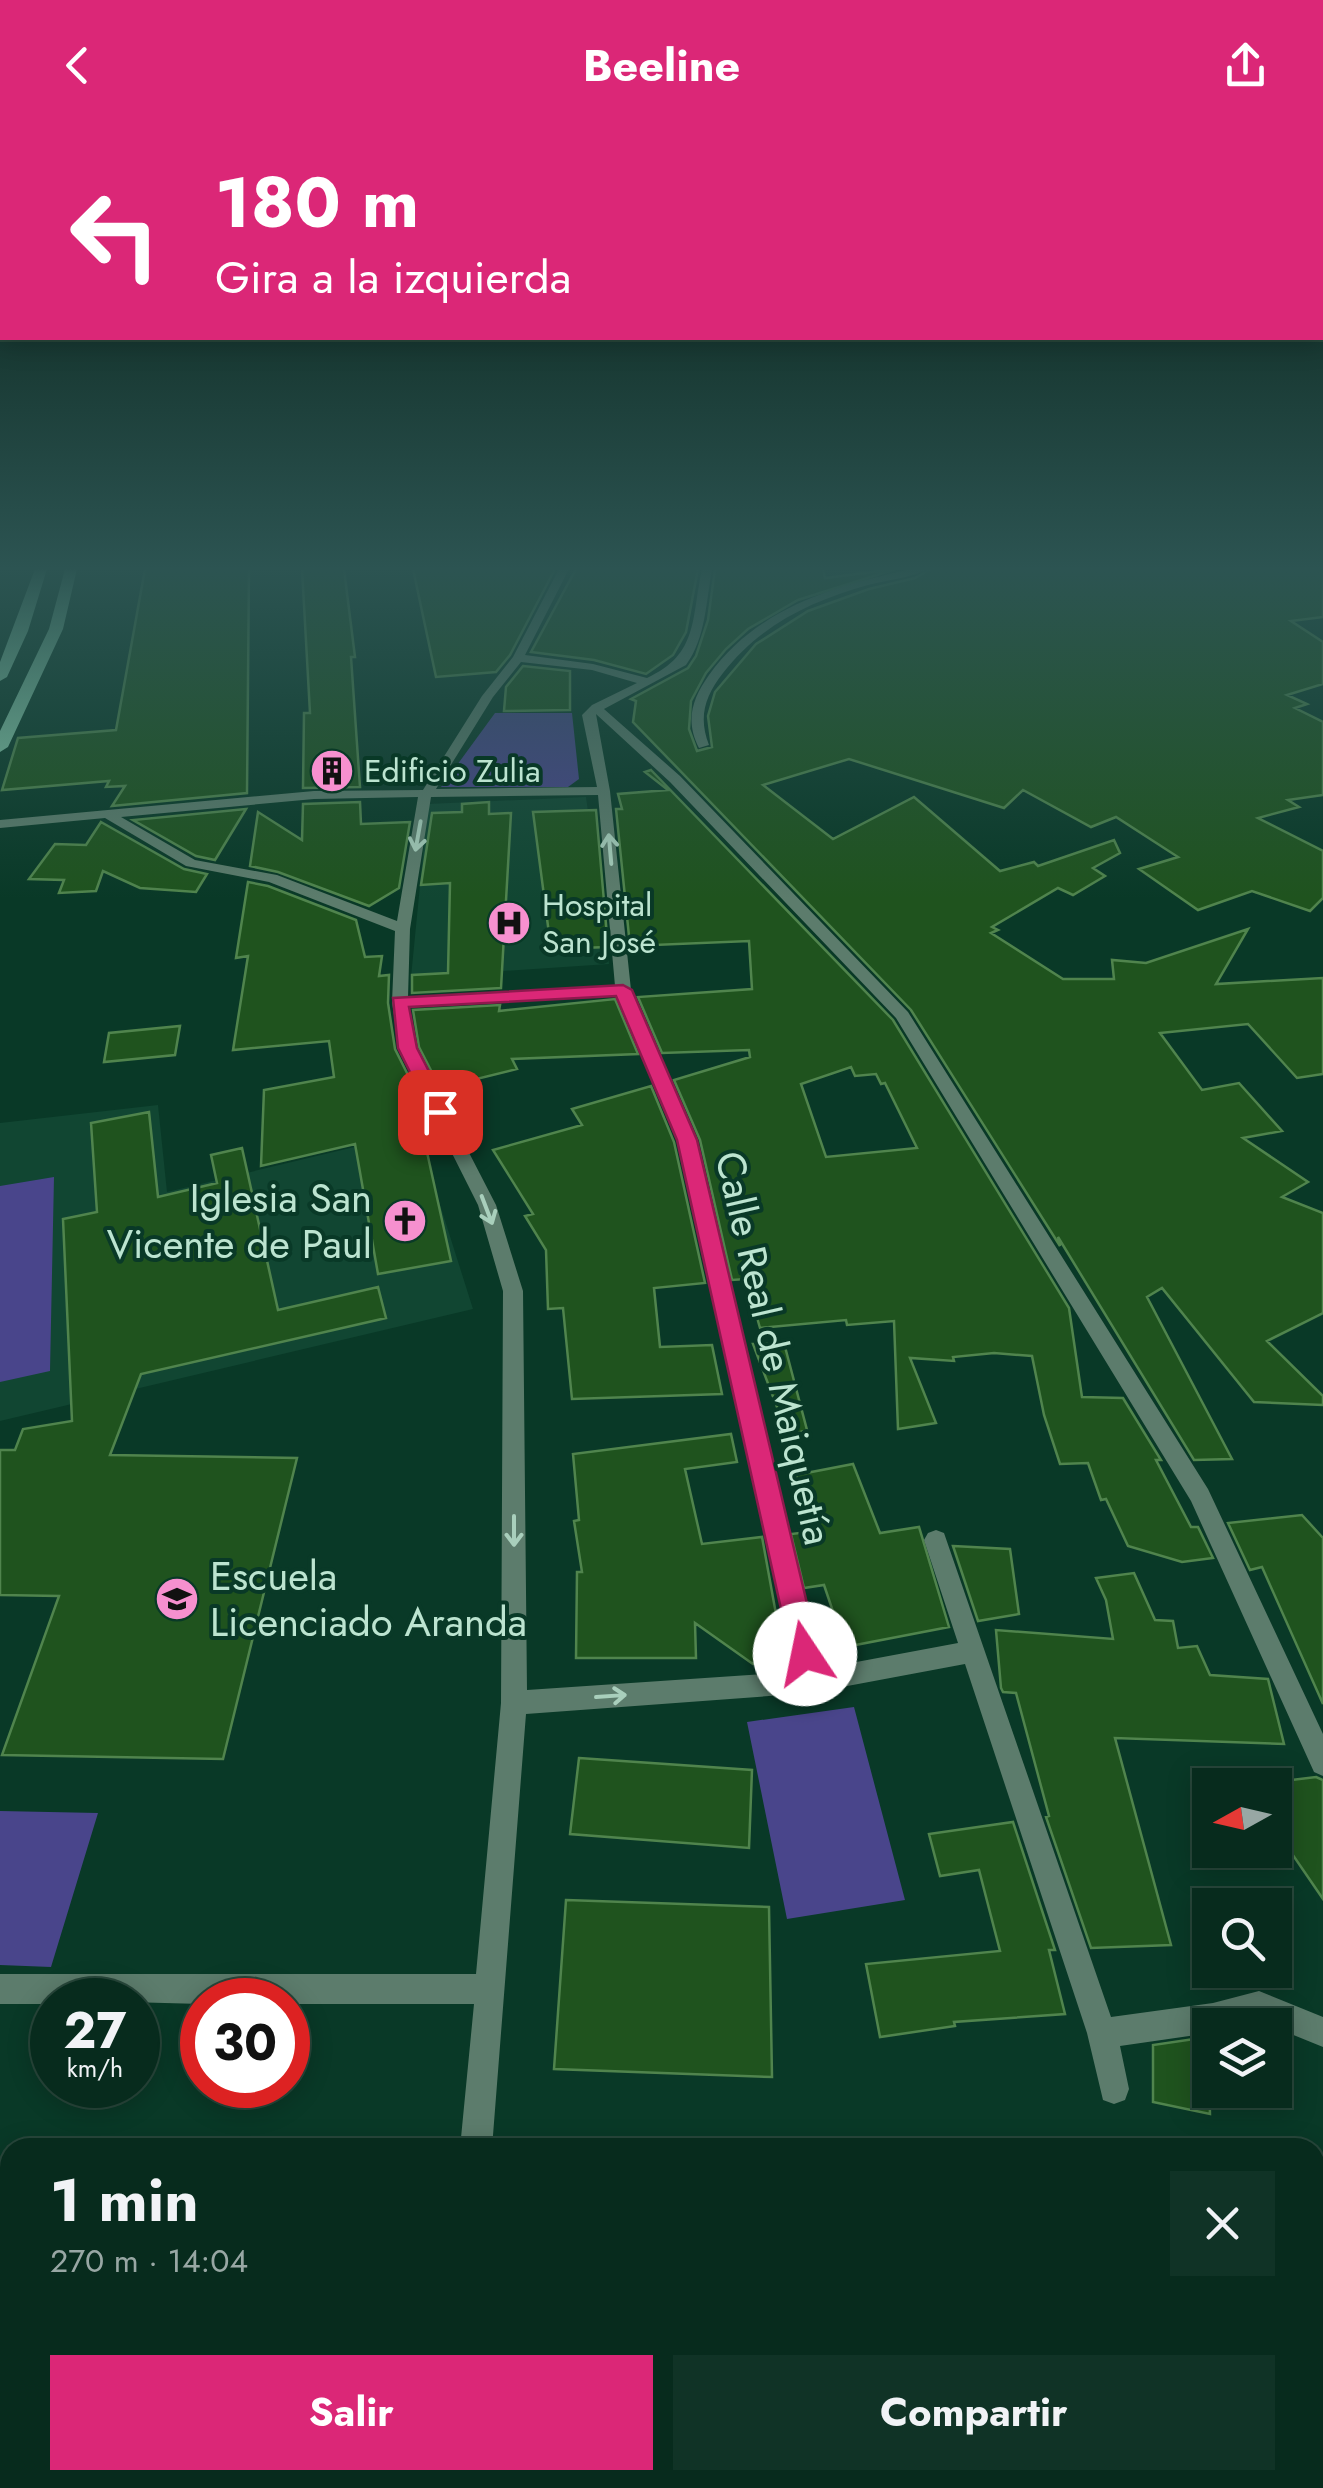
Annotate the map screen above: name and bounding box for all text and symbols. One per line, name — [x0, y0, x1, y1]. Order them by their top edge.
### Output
text: Beeline — [583, 33, 740, 98]
icon: back — [50, 38, 105, 93]
icon: share — [1218, 38, 1273, 93]
text: 180 m — [215, 152, 419, 253]
icon: left — [50, 170, 180, 300]
text: Gira a la izquierda — [215, 245, 571, 310]
building icon: Edificio Zulia — [309, 748, 355, 794]
place label: Edificio Zulia — [364, 748, 541, 794]
one-way arrow — [409, 819, 427, 852]
one-way arrow — [600, 833, 619, 865]
place label: Hospital San José — [542, 882, 656, 965]
hospital icon: Hospital San José — [486, 900, 532, 946]
pin — [398, 1070, 483, 1155]
icon: arrive — [413, 1085, 468, 1140]
street label: Calle Real de Maiquetía — [701, 1146, 847, 1550]
place label: Iglesia San Vicente de Paul — [107, 1169, 372, 1273]
one-way arrow — [479, 1194, 497, 1225]
church icon: Iglesia San Vicente de Paul — [382, 1198, 428, 1244]
one-way arrow — [504, 1514, 524, 1547]
place label: Escuela Licenciado Aranda — [210, 1547, 527, 1651]
school or university icon: Escuela Licenciado Aranda — [154, 1576, 200, 1622]
position arrow — [753, 1602, 857, 1706]
one-way arrow — [595, 1686, 627, 1705]
north arrow — [1192, 1768, 1292, 1868]
map controls — [1192, 1768, 1292, 2108]
button: search — [1192, 1888, 1292, 1988]
speed limit sign: 30 — [180, 1978, 310, 2108]
text: 27 — [64, 1994, 126, 2067]
button: layers — [1192, 2008, 1292, 2108]
text: km/h — [67, 2050, 123, 2086]
text: 1 min — [50, 2157, 199, 2244]
button: close — [1170, 2171, 1275, 2276]
text: 270 m · 14:04 — [50, 2238, 248, 2284]
button: Salir — [50, 2355, 653, 2470]
button: Compartir — [673, 2355, 1275, 2470]

